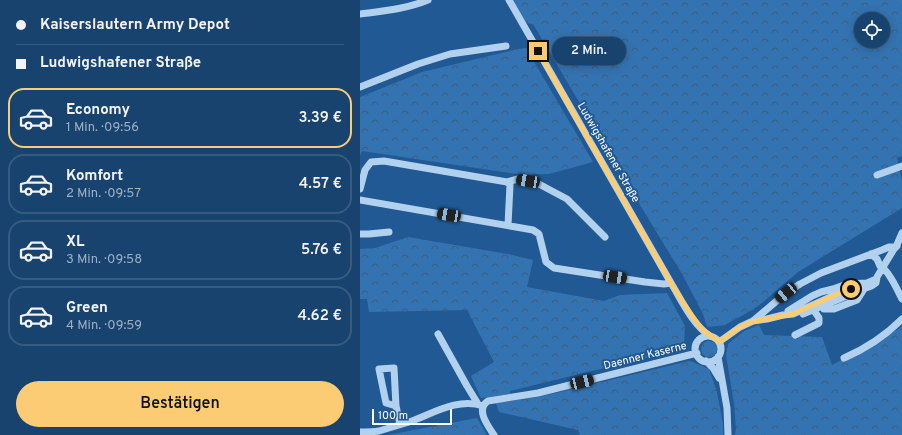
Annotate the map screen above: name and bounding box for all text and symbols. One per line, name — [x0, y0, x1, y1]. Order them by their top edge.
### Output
map controls — [854, 12, 890, 48]
button: locate — [854, 12, 890, 48]
text: Kaiserslautern Army Depot — [40, 16, 230, 35]
callout: 2 Min. — [552, 37, 626, 65]
route end — [529, 42, 547, 60]
text: 2 Min. — [571, 43, 607, 59]
text: Ludwigshafener Straße — [40, 54, 201, 73]
icon: car — [18, 100, 54, 136]
street label: Ludwigshafener Straße — [574, 100, 643, 205]
text: Economy — [66, 101, 130, 120]
text: 3.39 € — [299, 109, 342, 128]
text: 1 Min. · 09:56 — [66, 120, 139, 136]
icon: car — [18, 166, 54, 202]
text: Komfort — [66, 167, 123, 186]
car — [515, 173, 541, 189]
text: 4.57 € — [299, 175, 342, 194]
text: 2 Min. · 09:57 — [66, 186, 141, 202]
car — [436, 207, 462, 223]
icon: car — [18, 232, 54, 268]
text: XL — [66, 233, 84, 252]
text: 5.76 € — [301, 241, 342, 260]
text: 3 Min. · 09:58 — [66, 252, 142, 268]
car — [602, 269, 628, 285]
route start — [842, 280, 860, 298]
car — [773, 281, 799, 305]
icon: car — [18, 298, 54, 334]
text: Green — [66, 299, 108, 318]
text: 4.62 € — [298, 307, 342, 326]
text: 4 Min. · 09:59 — [66, 318, 142, 334]
street label: Daenner Kaserne — [602, 339, 688, 373]
car — [569, 373, 595, 391]
button: Bestätigen — [16, 381, 344, 427]
scale bar — [372, 407, 452, 426]
text: 100 m — [378, 409, 408, 423]

